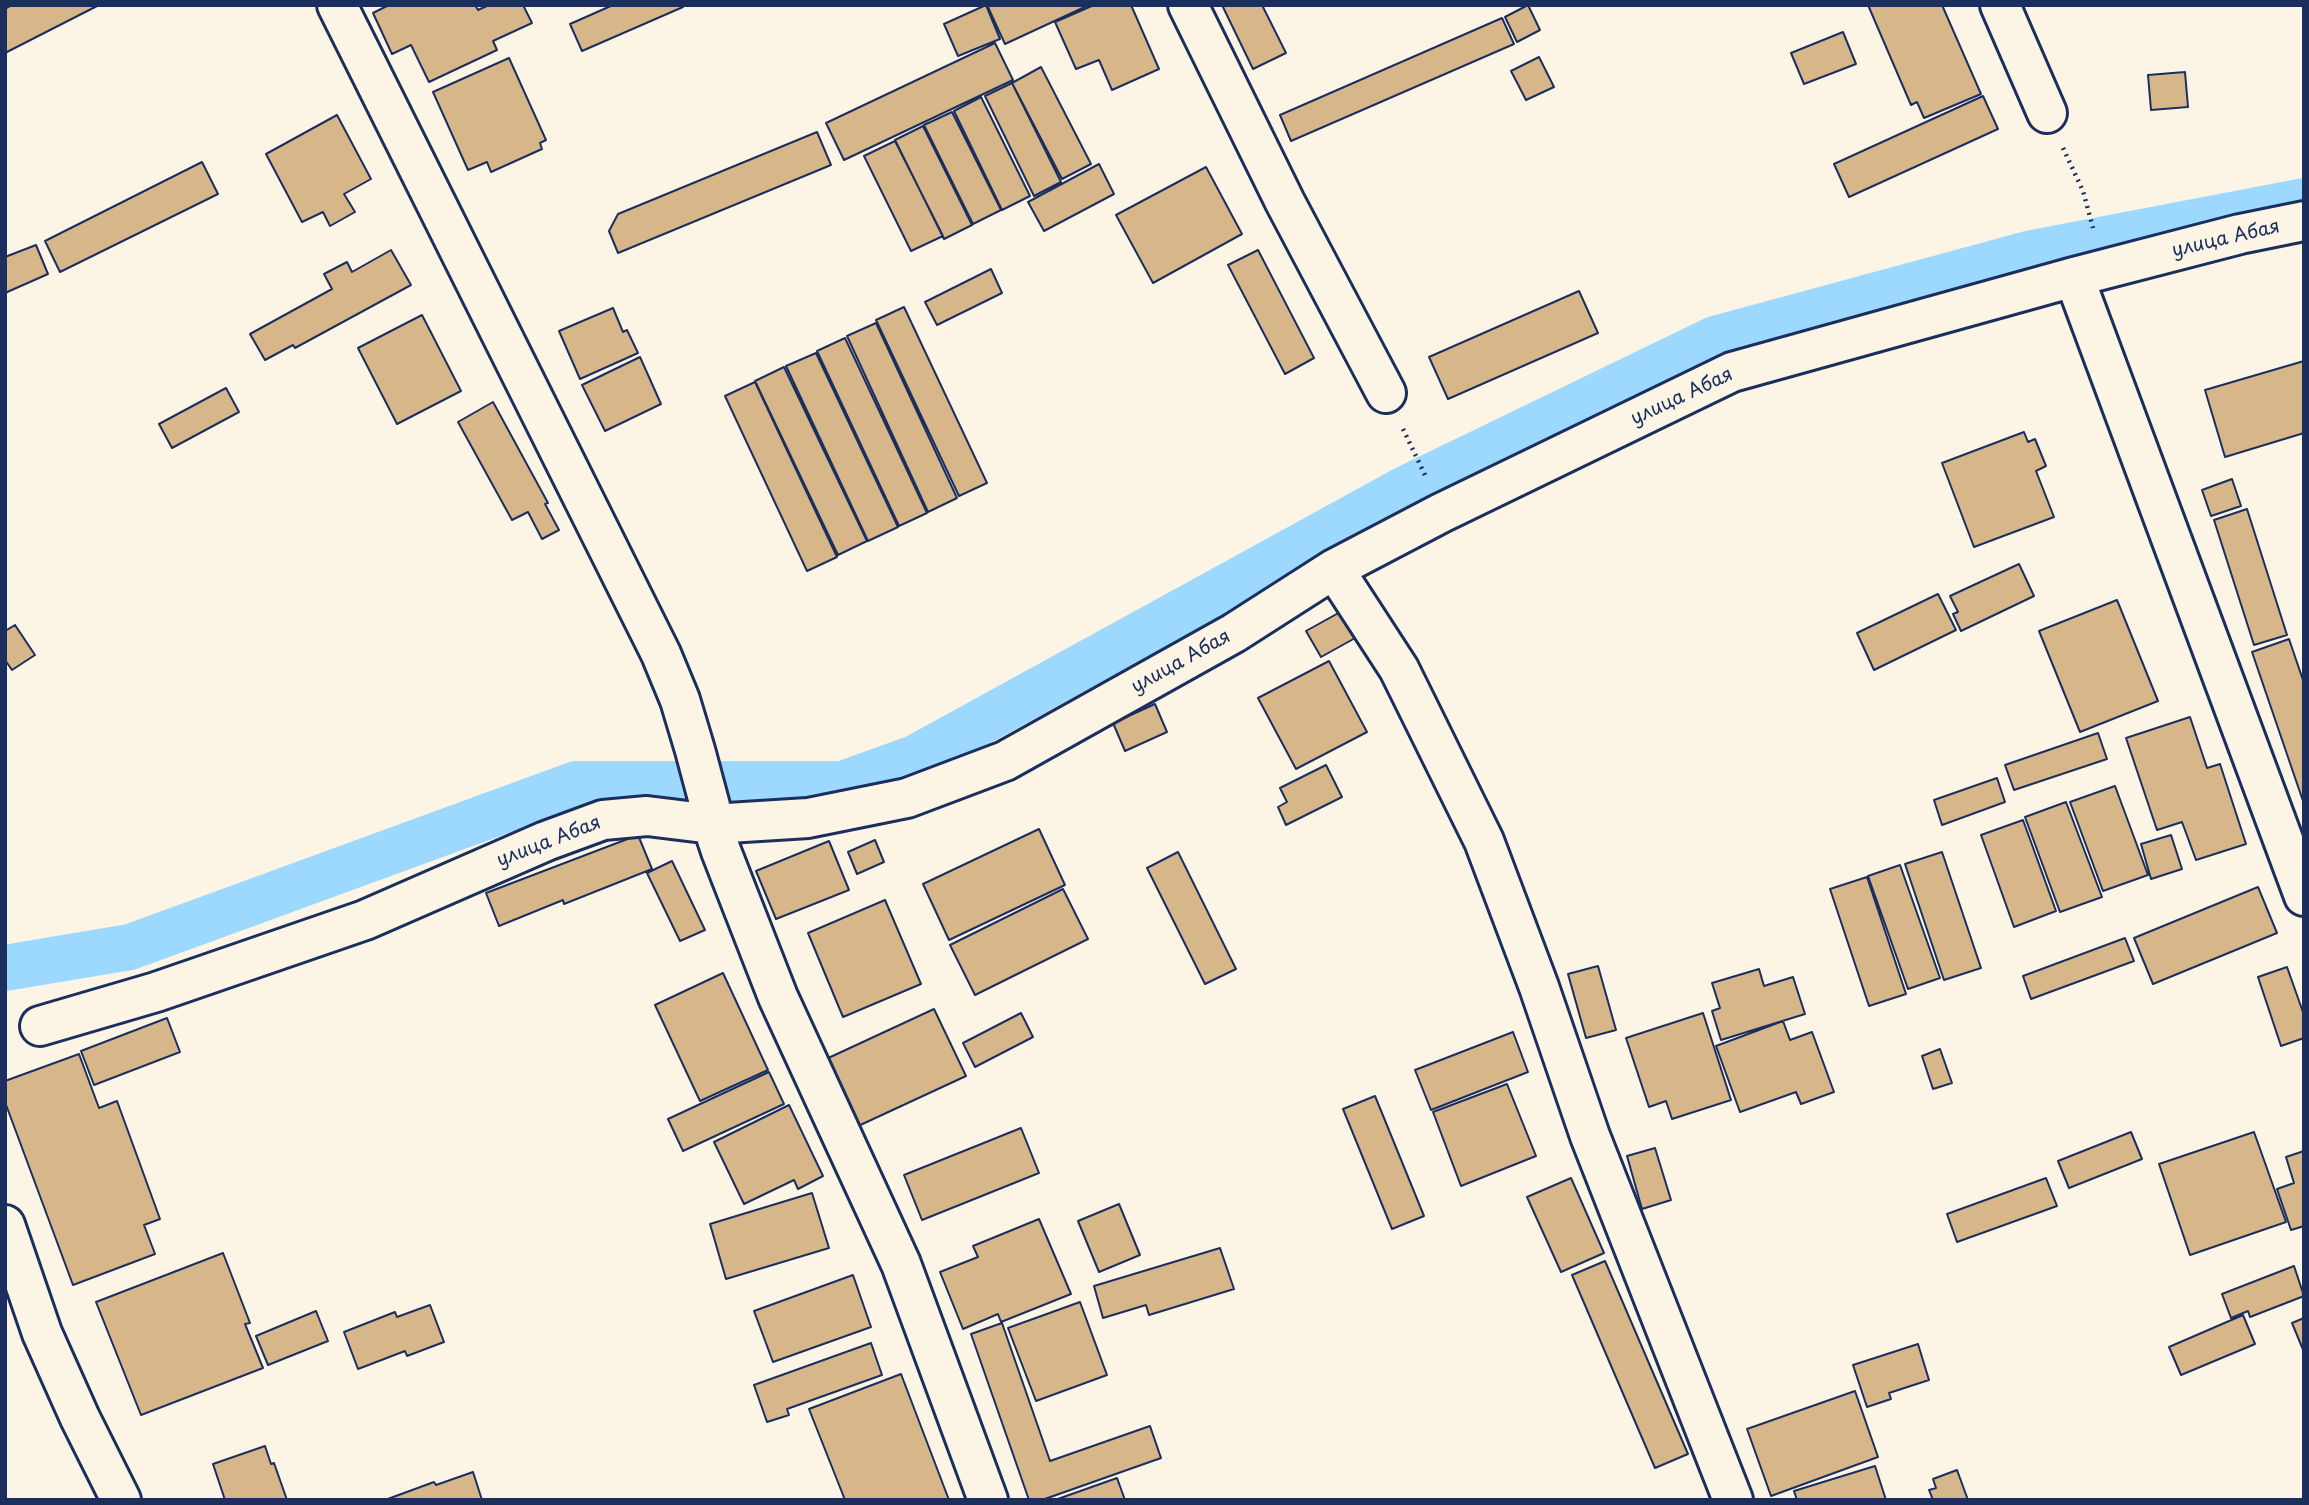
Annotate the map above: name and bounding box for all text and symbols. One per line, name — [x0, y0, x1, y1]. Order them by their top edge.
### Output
street label: улица Абая — [2170, 216, 2282, 262]
street label: улица Абая — [1627, 363, 1737, 431]
street label: улица Абая — [1127, 625, 1235, 699]
street label: улица Абая — [494, 812, 604, 872]

